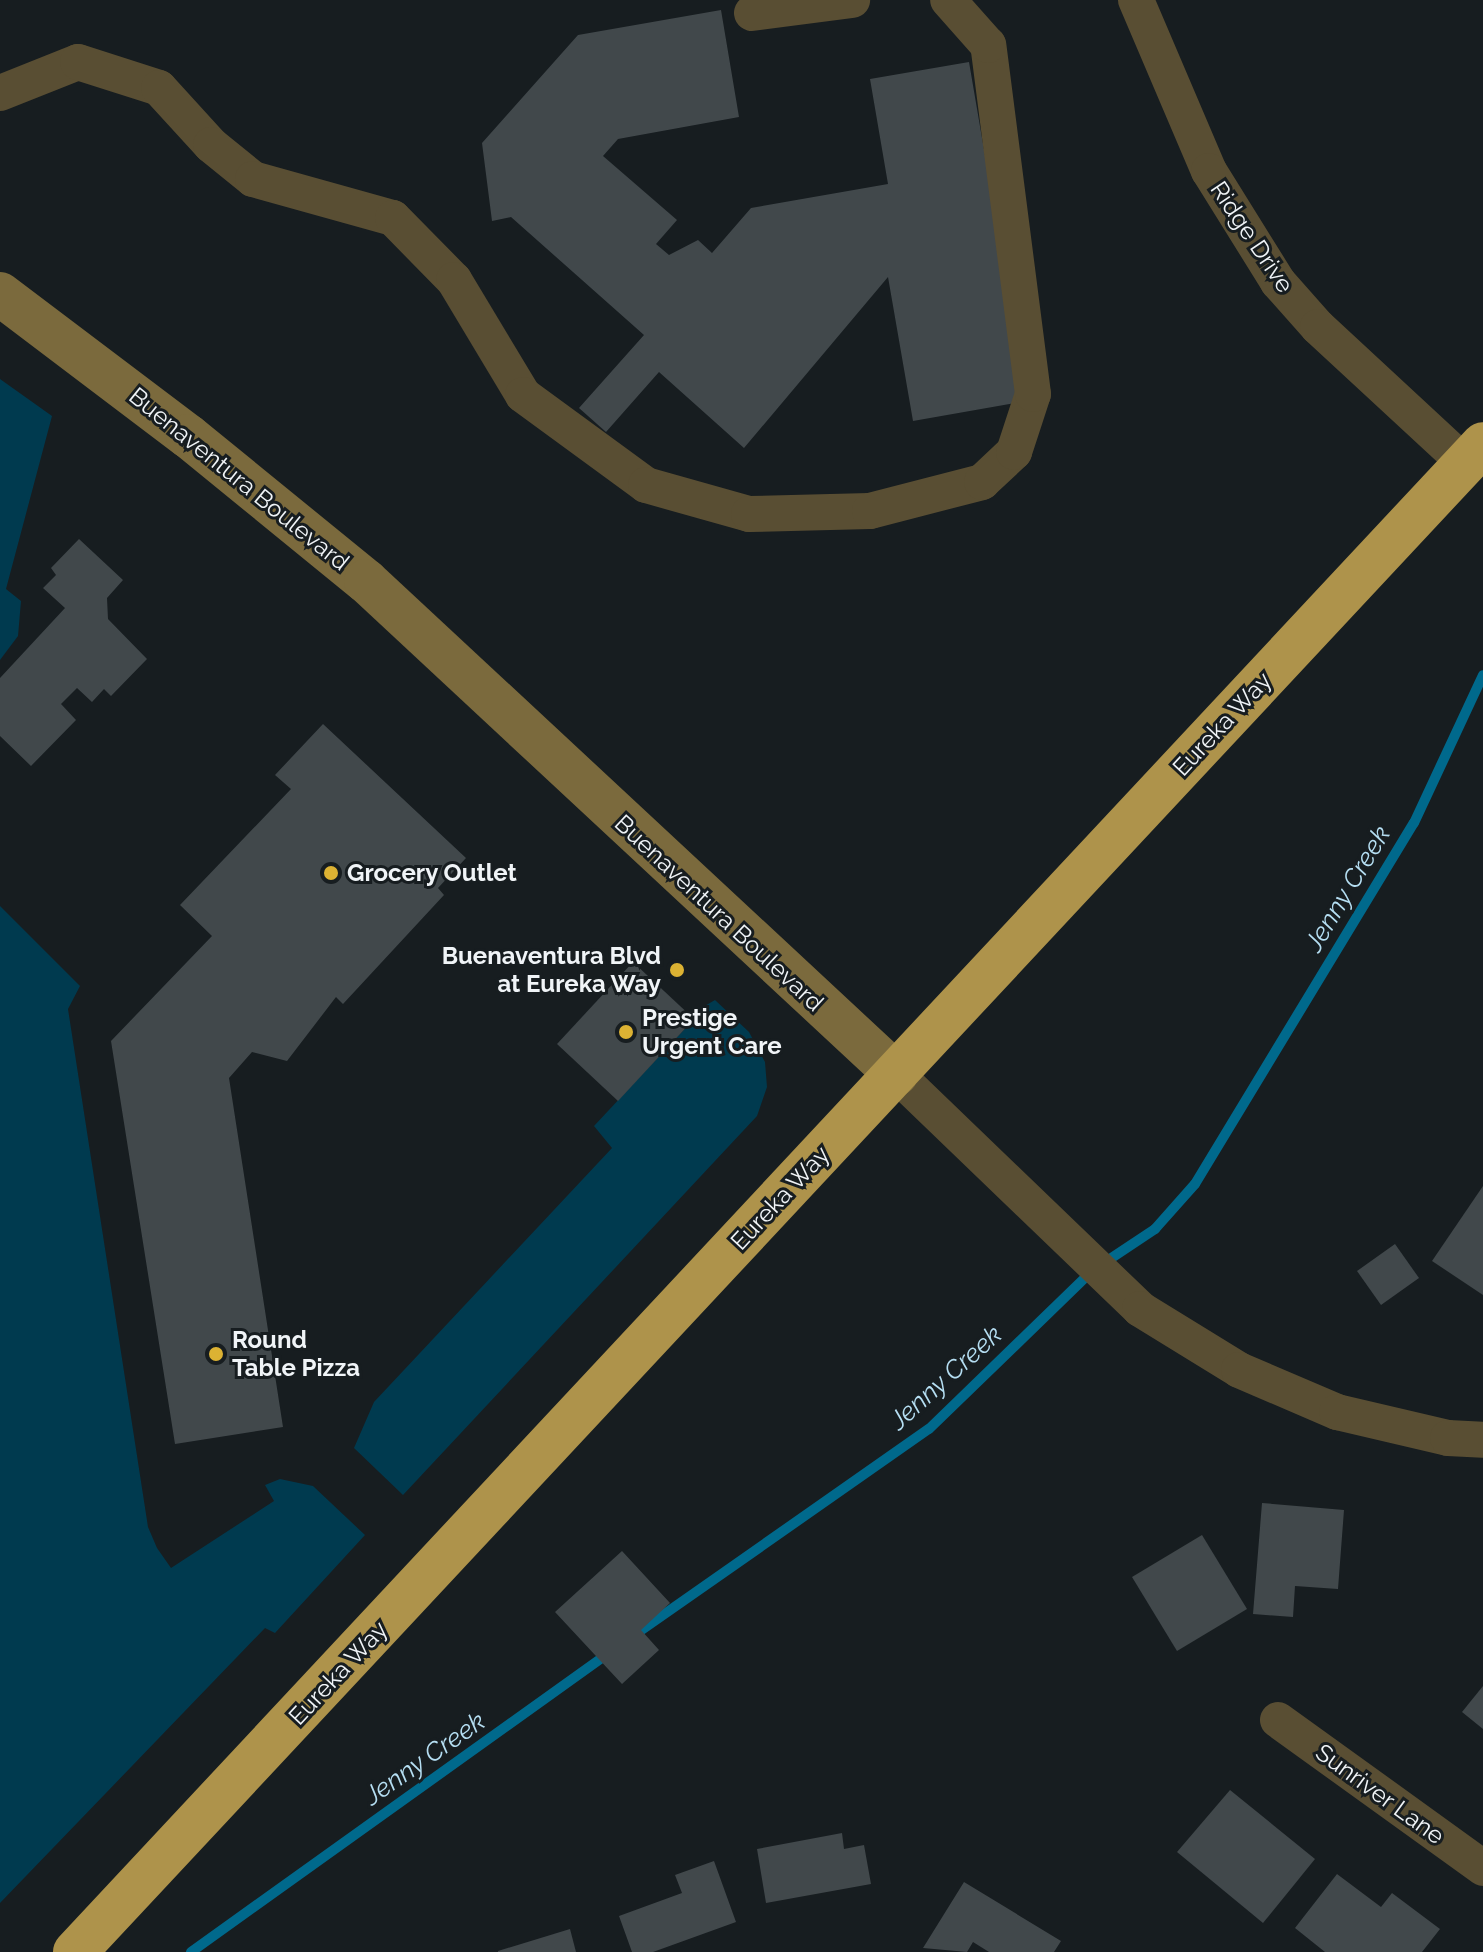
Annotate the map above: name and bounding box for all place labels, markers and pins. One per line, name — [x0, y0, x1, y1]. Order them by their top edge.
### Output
place label: Grocery Outlet — [347, 859, 517, 887]
marker: Grocery Outlet — [322, 864, 340, 882]
place label: Buenaventura Blvd at Eureka Way — [442, 942, 661, 998]
marker: Buenaventura Blvd at Eureka Way — [668, 961, 686, 979]
place label: Prestige Urgent Care — [642, 1004, 782, 1060]
marker: Prestige Urgent Care — [617, 1023, 635, 1041]
place label: Round Table Pizza — [232, 1326, 360, 1382]
marker: Round Table Pizza — [207, 1345, 225, 1363]

